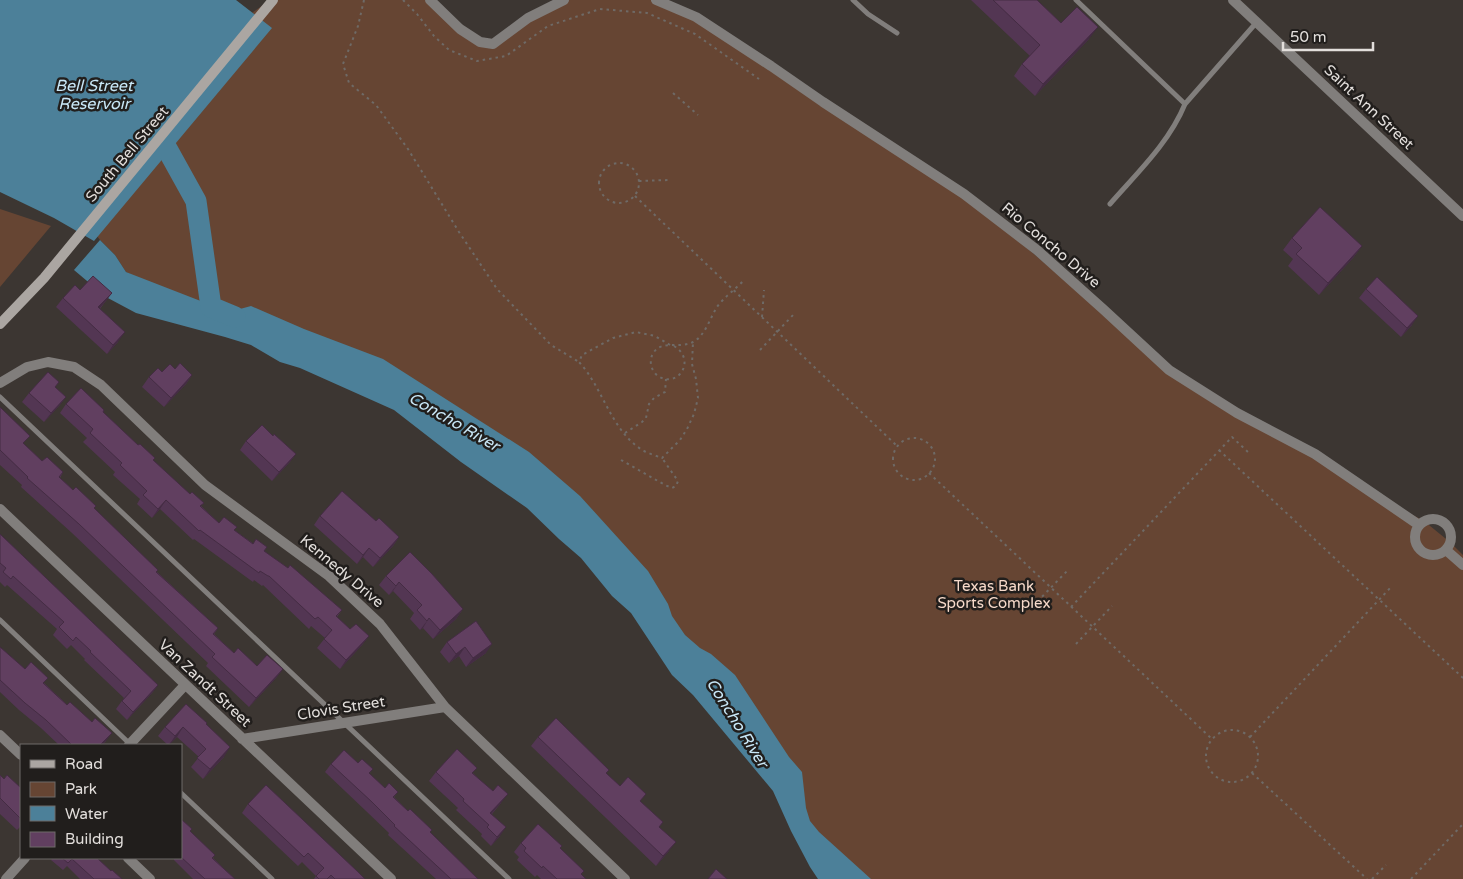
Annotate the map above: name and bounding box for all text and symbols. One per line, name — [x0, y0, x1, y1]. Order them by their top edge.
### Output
scale bar — [1283, 20, 1373, 52]
text: 50 m — [1290, 28, 1327, 46]
street label: Saint Ann Street — [1320, 61, 1418, 153]
water label: Bell Street Reservoir — [55, 76, 135, 114]
street label: South Bell Street — [82, 102, 172, 205]
street label: Rio Concho Drive — [998, 199, 1104, 291]
water label: Concho River — [405, 388, 505, 457]
street label: Kennedy Drive — [297, 531, 387, 611]
park label: Texas Bank Sports Complex — [937, 577, 1051, 612]
street label: Van Zandt Street — [155, 635, 255, 731]
water label: Concho River — [702, 675, 773, 773]
street label: Clovis Street — [296, 692, 387, 724]
legend — [20, 744, 182, 859]
text: Road — [65, 755, 103, 773]
text: Park — [65, 780, 97, 798]
text: Water — [65, 805, 108, 823]
text: Building — [65, 830, 124, 848]

